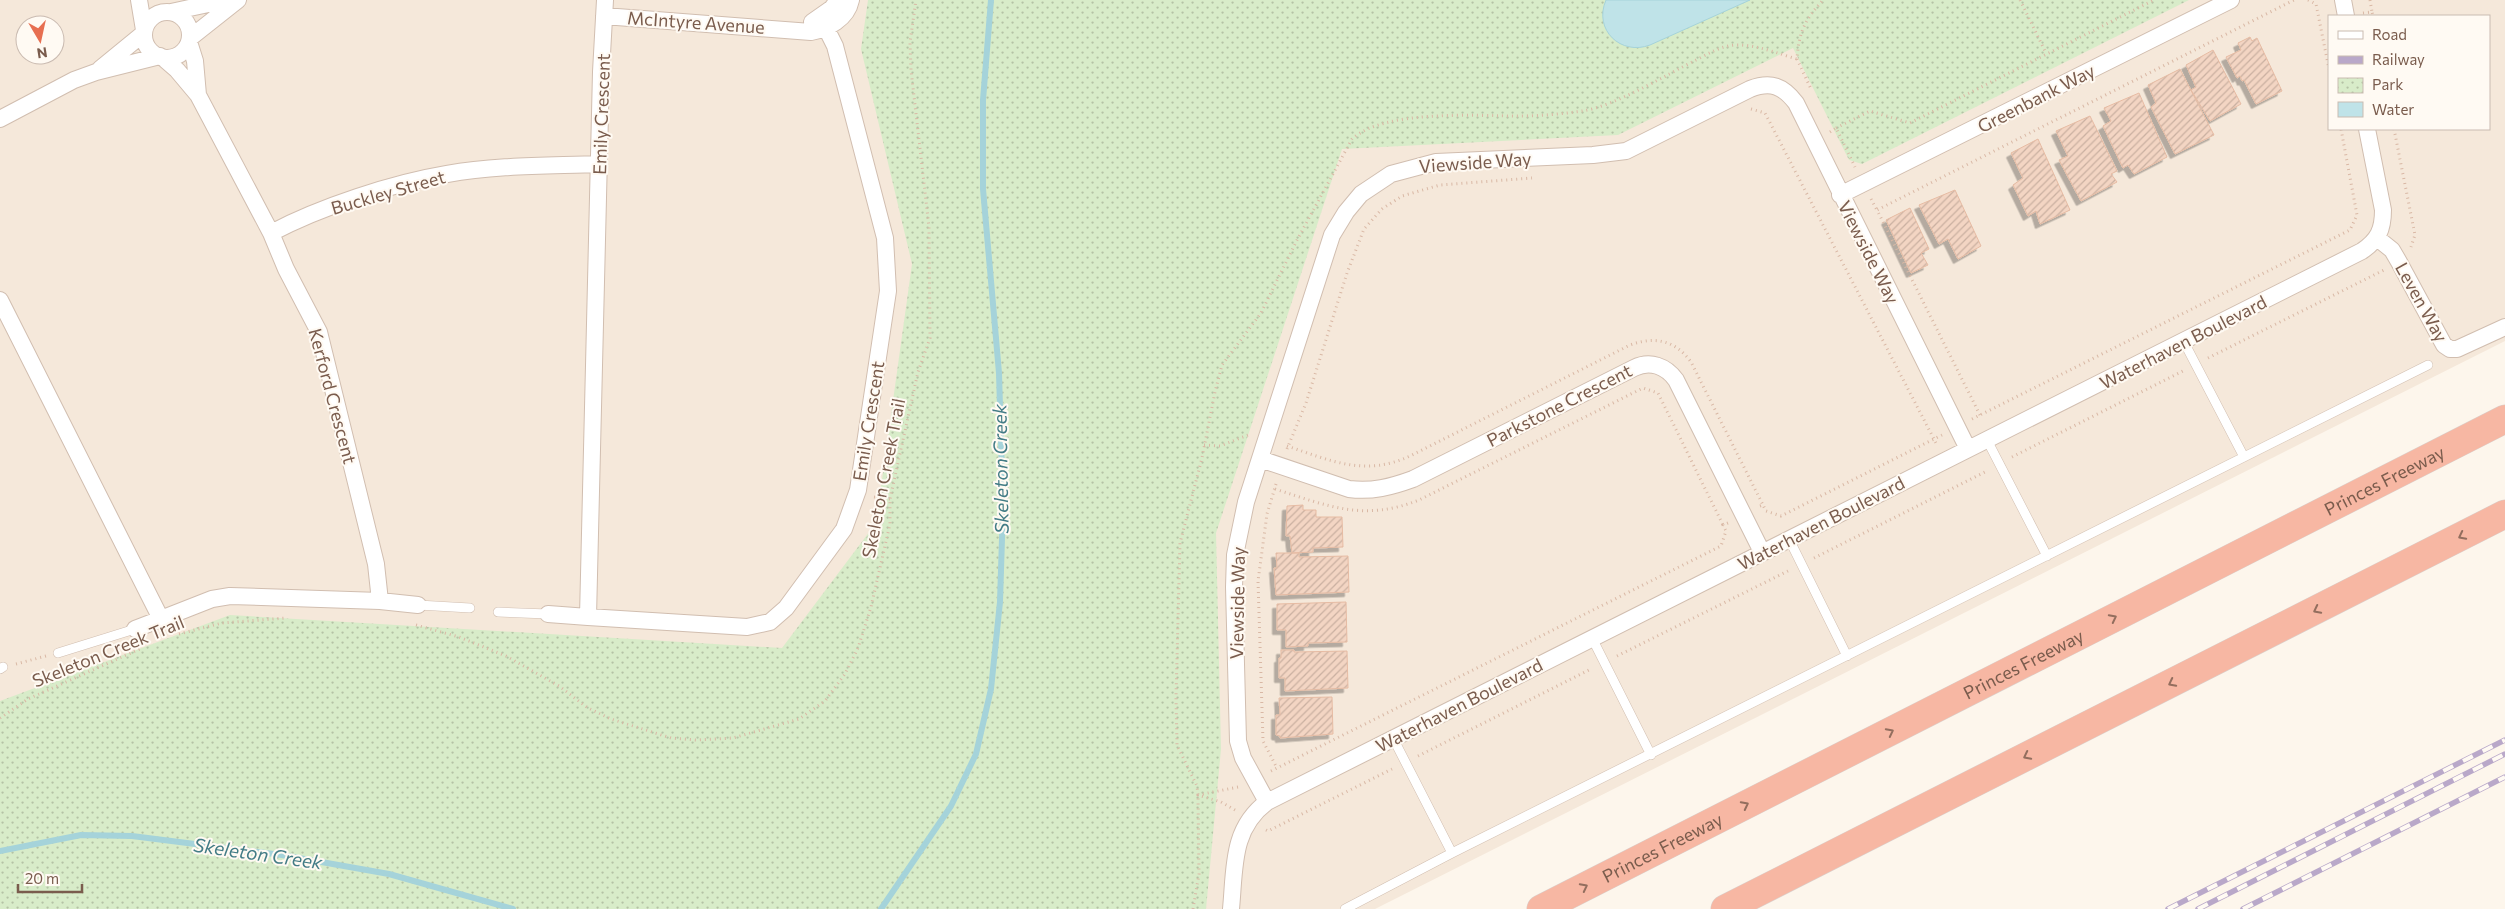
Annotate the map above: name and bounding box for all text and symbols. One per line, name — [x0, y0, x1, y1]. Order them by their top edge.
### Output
street label: McIntyre Avenue — [626, 6, 766, 38]
north arrow — [15, 15, 65, 65]
legend — [2328, 15, 2490, 130]
text: Road — [2372, 25, 2407, 43]
text: N — [36, 44, 49, 63]
text: Railway — [2372, 50, 2425, 68]
street label: Emily Crescent — [588, 53, 614, 175]
street label: Greenbank Way — [1974, 59, 2098, 137]
text: Park — [2372, 75, 2403, 93]
text: Water — [2372, 100, 2414, 118]
street label: Viewside Way — [1418, 147, 1532, 177]
street label: Buckley Street — [328, 165, 448, 219]
street label: Viewside Way — [1834, 197, 1904, 307]
street label: Leven Way — [2391, 258, 2453, 346]
street label: Waterhaven Boulevard — [2096, 290, 2270, 394]
street label: Kerford Crescent — [304, 326, 362, 466]
street label: Emily Crescent — [848, 359, 888, 483]
street label: Parkstone Crescent — [1483, 359, 1635, 451]
street label: Skeleton Creek Trail — [857, 396, 909, 560]
water label: Skeleton Creek — [987, 403, 1013, 534]
street label: Princes Freeway — [2320, 441, 2448, 520]
street label: Waterhaven Boulevard — [1734, 471, 1908, 575]
one-way arrow — [2458, 530, 2467, 540]
street label: Viewside Way — [1225, 546, 1249, 660]
one-way arrow — [2313, 603, 2322, 613]
street label: Skeleton Creek Trail — [29, 610, 187, 692]
one-way arrow — [2107, 614, 2116, 624]
street label: Princes Freeway — [1959, 624, 2087, 704]
street label: Waterhaven Boulevard — [1372, 653, 1546, 757]
one-way arrow — [2168, 677, 2177, 687]
one-way arrow — [1885, 728, 1894, 738]
one-way arrow — [2023, 750, 2032, 760]
one-way arrow — [1740, 801, 1749, 811]
street label: Princes Freeway — [1598, 808, 1726, 887]
water label: Skeleton Creek — [192, 833, 325, 874]
scale bar — [18, 862, 81, 894]
text: 20 m — [25, 869, 59, 887]
one-way arrow — [1579, 883, 1588, 893]

